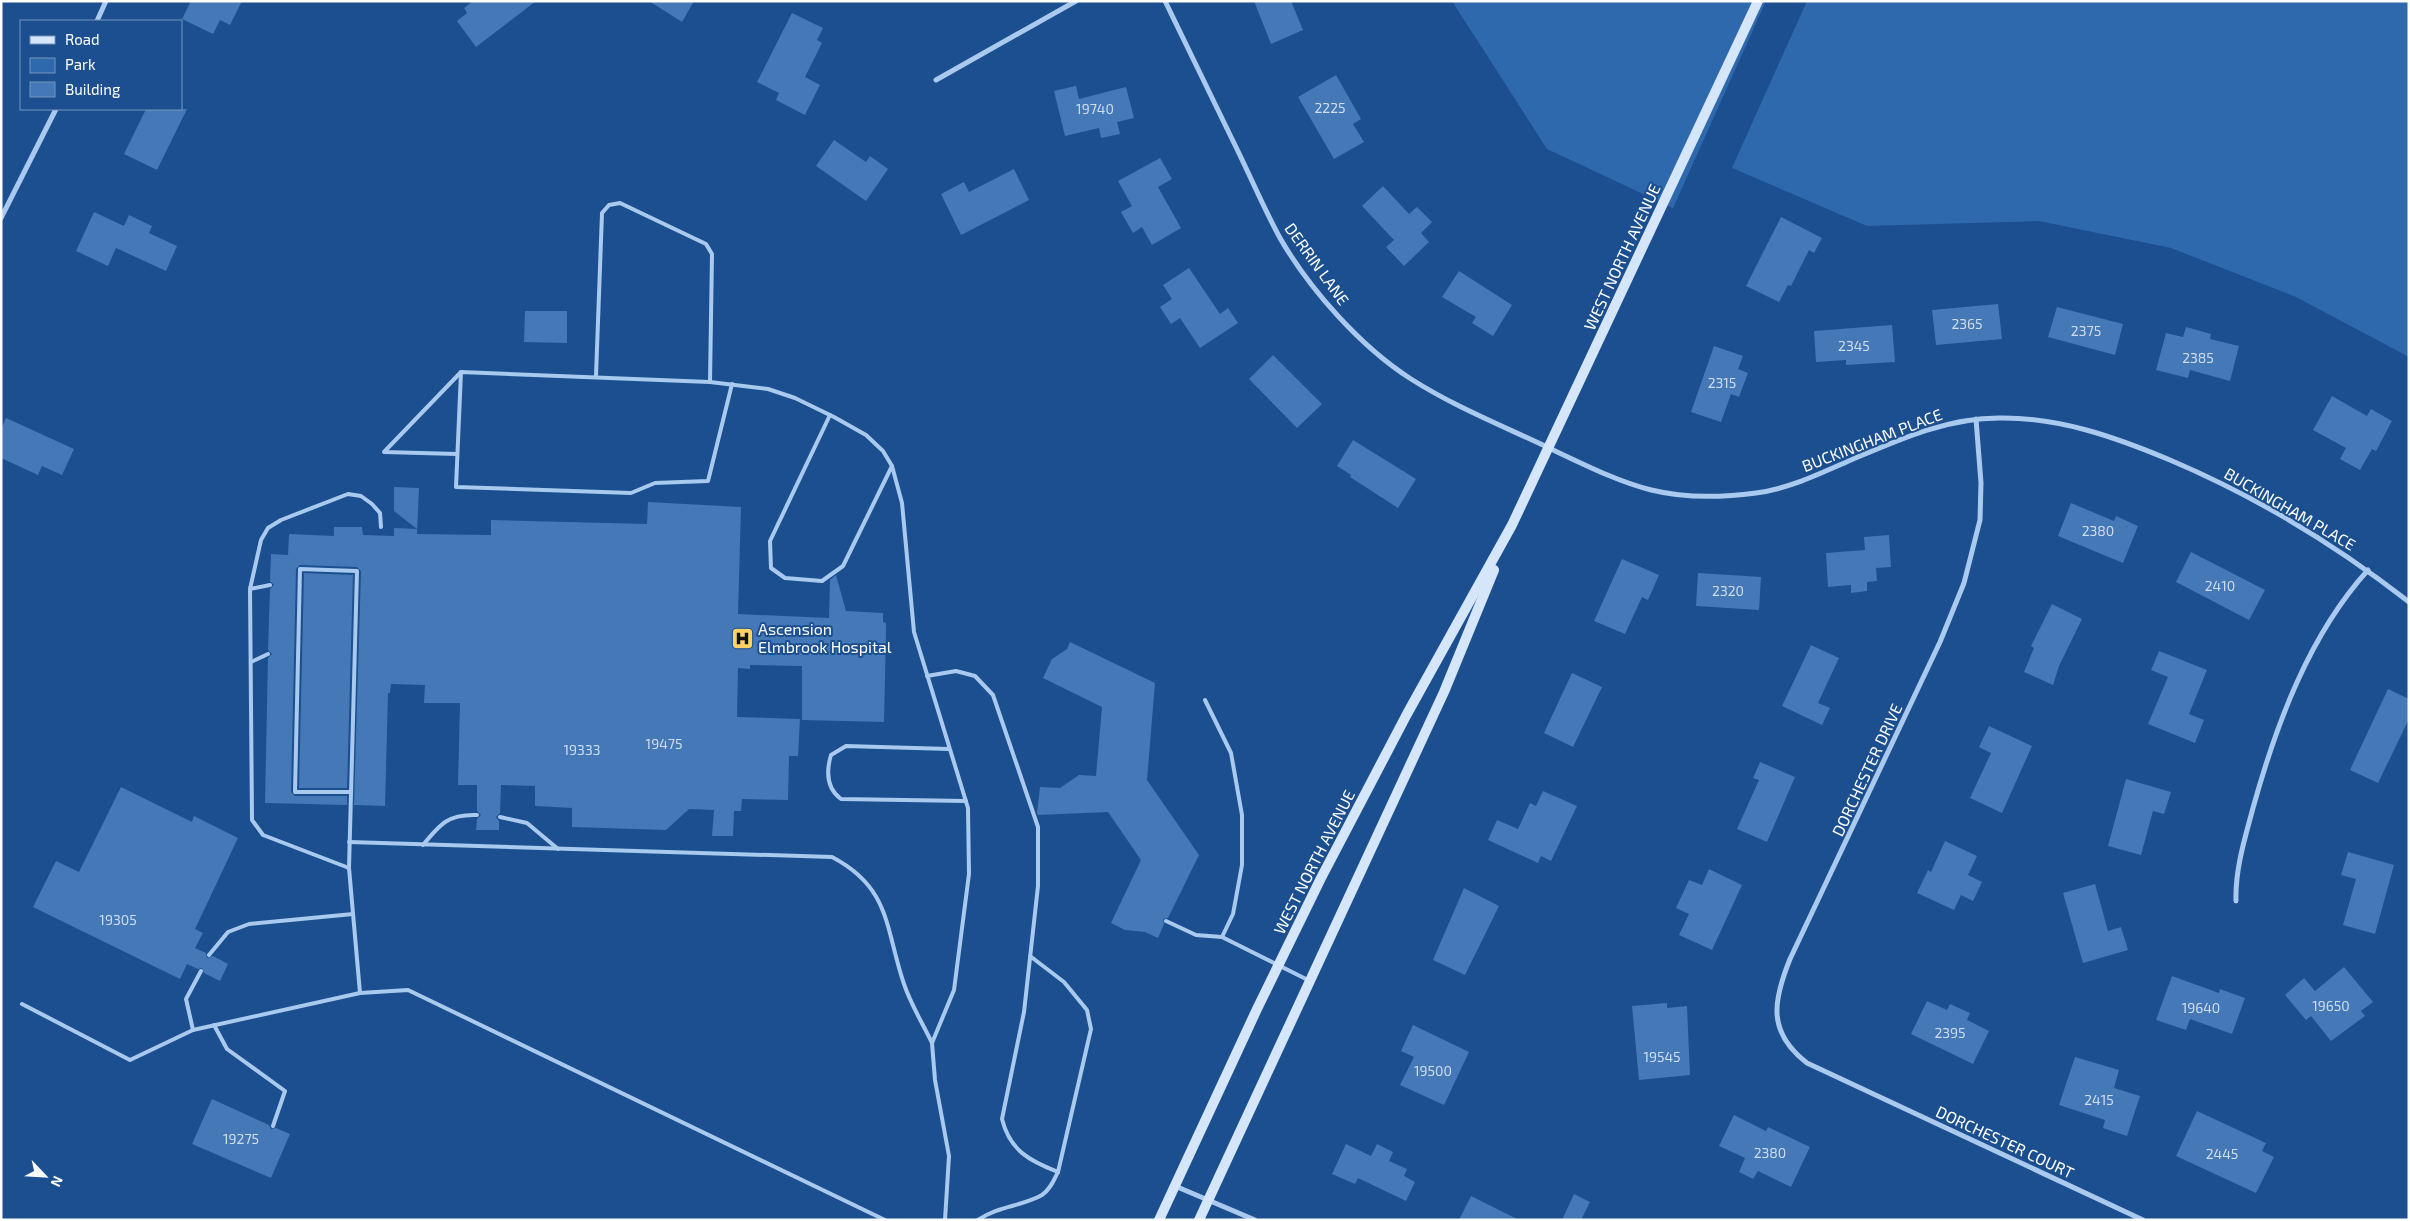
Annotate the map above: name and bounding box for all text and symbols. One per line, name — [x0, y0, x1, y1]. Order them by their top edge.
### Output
legend — [20, 20, 182, 110]
text: Road — [65, 30, 100, 48]
text: Park — [65, 55, 96, 73]
text: Building — [65, 80, 121, 98]
house number: 2225 — [1314, 99, 1346, 116]
house number: 19740 — [1076, 100, 1114, 117]
street label: WEST NORTH AVENUE — [1579, 180, 1664, 333]
street label: DERRIN LANE — [1281, 219, 1354, 308]
house number: 2365 — [1951, 315, 1983, 332]
house number: 2375 — [2071, 322, 2101, 339]
house number: 2345 — [1838, 337, 1870, 354]
house number: 2385 — [2182, 349, 2214, 366]
house number: 2315 — [1708, 374, 1736, 391]
street label: BUCKINGHAM PLACE — [1799, 404, 1945, 475]
street label: BUCKINGHAM PLACE — [2221, 463, 2359, 554]
house number: 2380 — [2082, 522, 2114, 539]
house number: 2410 — [2205, 577, 2235, 594]
house number: 2320 — [1712, 582, 1744, 599]
place label: Ascension Elmbrook Hospital — [758, 619, 892, 656]
hospital icon: Ascension Elmbrook Hospital — [730, 626, 754, 650]
street label: DORCHESTER DRIVE — [1827, 700, 1906, 839]
house number: 19475 — [646, 735, 682, 752]
house number: 19333 — [564, 741, 600, 758]
street label: WEST NORTH AVENUE — [1269, 786, 1358, 937]
house number: 19305 — [99, 911, 137, 928]
house number: 19650 — [2312, 997, 2350, 1014]
house number: 19640 — [2182, 999, 2220, 1016]
house number: 2395 — [1934, 1024, 1966, 1041]
house number: 19545 — [1643, 1048, 1681, 1065]
house number: 19500 — [1414, 1062, 1452, 1079]
house number: 2415 — [2084, 1091, 2114, 1108]
street label: DORCHESTER COURT — [1933, 1101, 2077, 1182]
house number: 19275 — [223, 1130, 259, 1147]
house number: 2380 — [1754, 1144, 1786, 1161]
house number: 2445 — [2206, 1145, 2238, 1162]
north arrow — [20, 1151, 70, 1201]
text: N — [47, 1174, 67, 1190]

